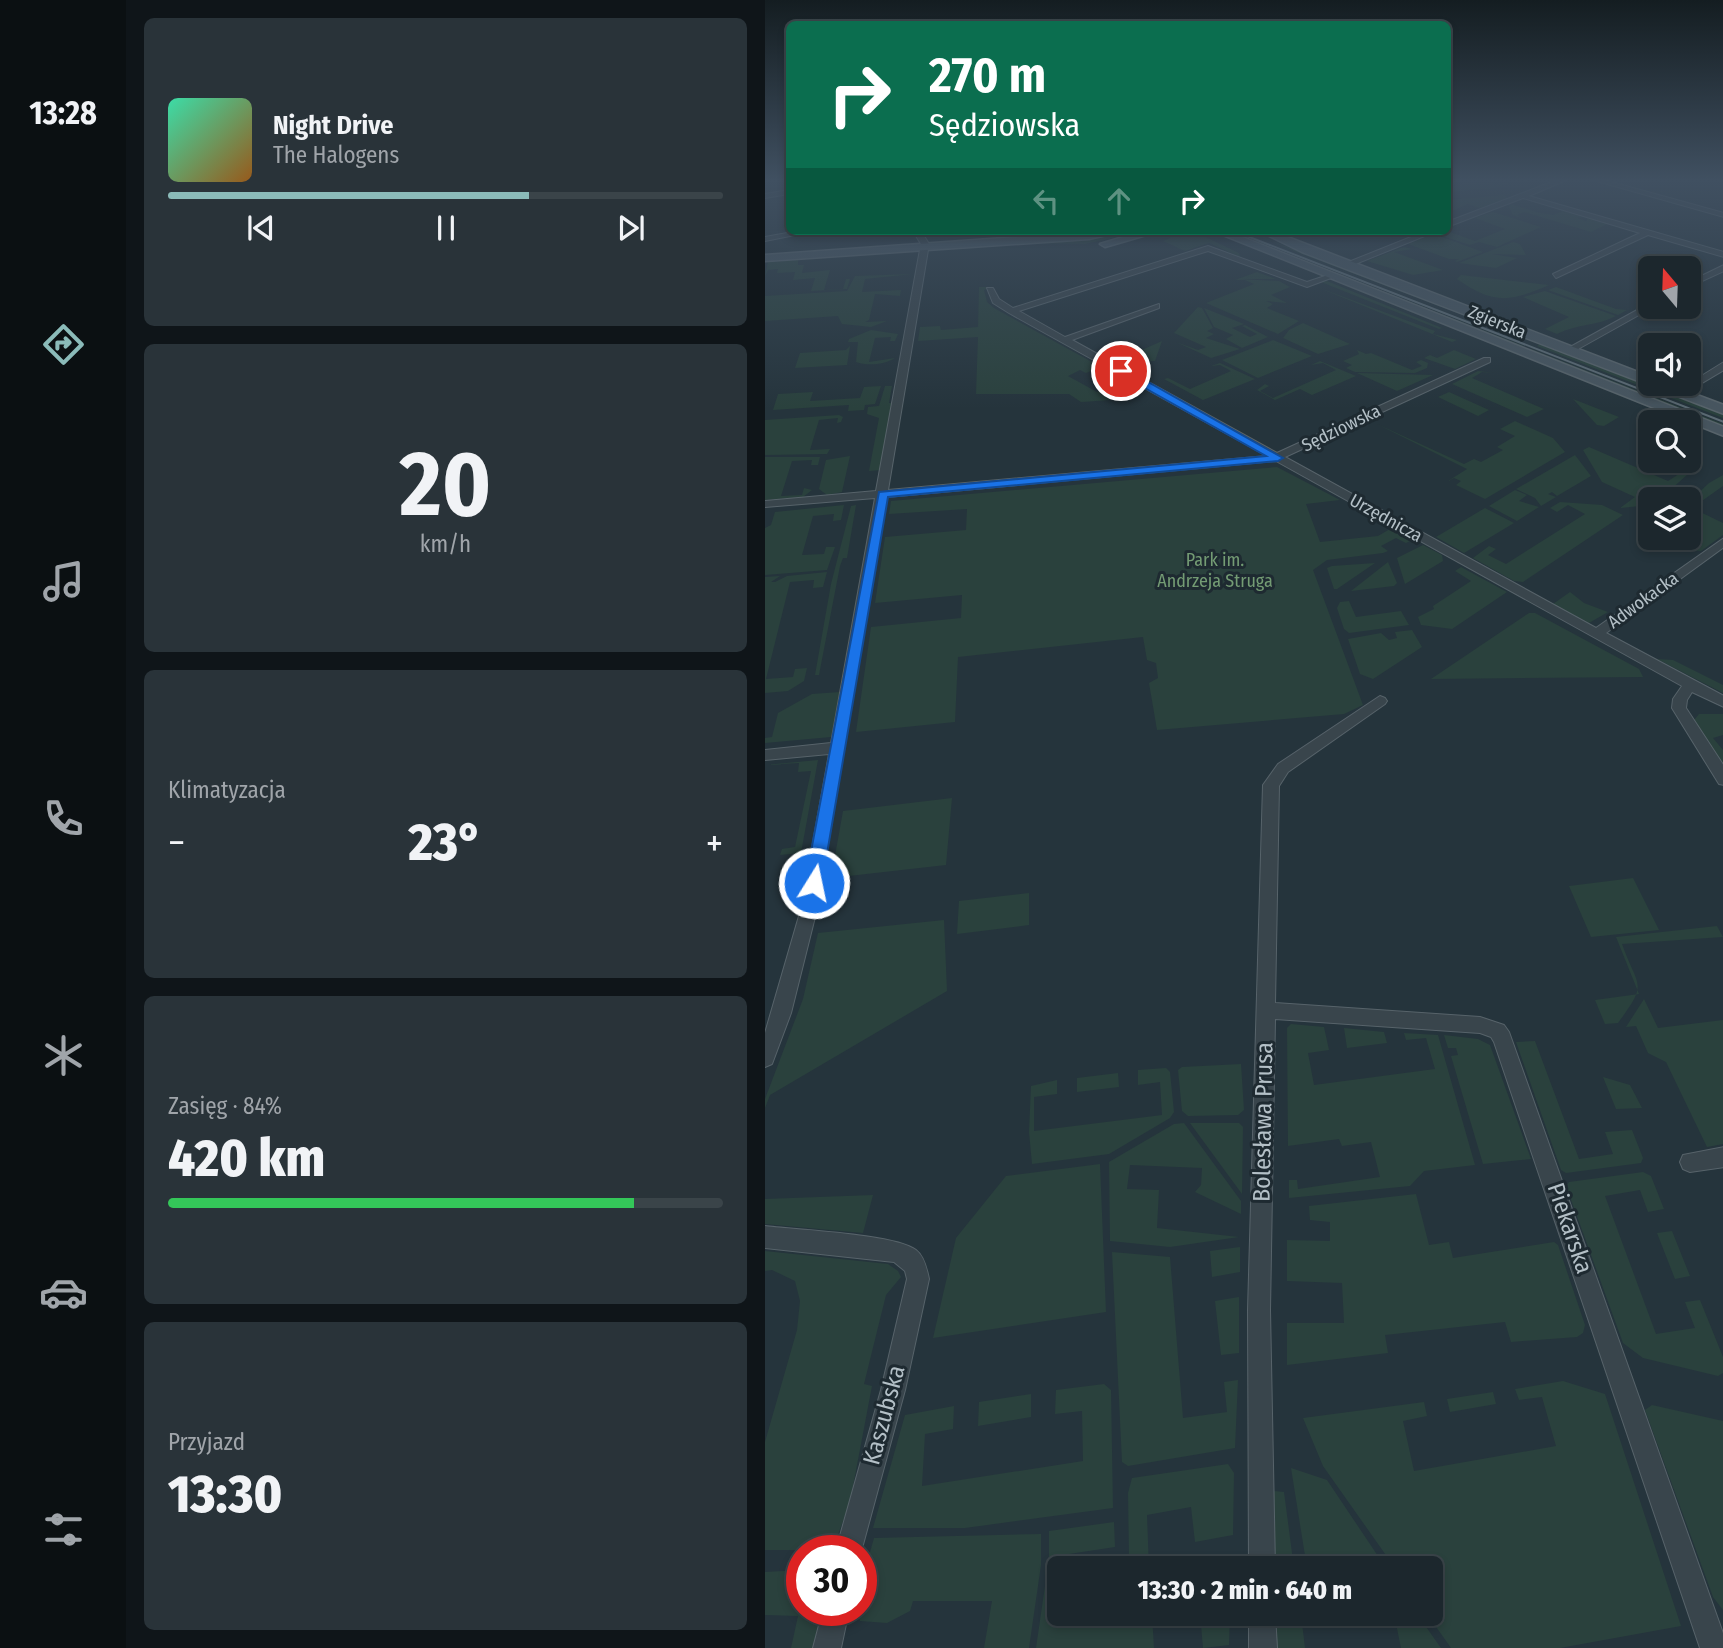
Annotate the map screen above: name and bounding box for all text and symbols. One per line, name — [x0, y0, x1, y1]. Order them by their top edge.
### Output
text: 270 m — [929, 46, 1046, 105]
icon: right — [814, 49, 905, 140]
text: 13:28 — [29, 94, 97, 132]
text: Sędziowska — [929, 106, 1080, 144]
text: Night Drive — [273, 110, 393, 141]
text: The Halogens — [273, 141, 399, 169]
icon: left — [1027, 182, 1065, 220]
icon: ahead — [1100, 182, 1138, 220]
icon: right — [1173, 182, 1211, 220]
icon: previous — [242, 209, 280, 247]
icon: pause — [427, 209, 465, 247]
icon: next — [612, 209, 650, 247]
north arrow — [1638, 256, 1701, 318]
map controls — [1638, 256, 1701, 550]
street label: Zgierska — [1465, 300, 1529, 344]
icon: directions — [39, 320, 88, 369]
button: sound — [1638, 333, 1701, 396]
pin — [1091, 341, 1151, 401]
icon: arrive — [1102, 352, 1140, 390]
street label: Sędziowska — [1298, 399, 1384, 457]
button: search — [1638, 410, 1701, 473]
text: 20 — [400, 430, 491, 539]
button: layers — [1638, 487, 1701, 550]
street label: Urzędnicza — [1346, 489, 1426, 547]
text: km/h — [420, 530, 471, 558]
park label: Park im. Andrzeja Struga — [1157, 549, 1273, 592]
icon: music — [39, 557, 88, 606]
street label: Adwokacka — [1603, 567, 1683, 633]
text: Klimatyzacja — [168, 776, 286, 804]
icon: phone — [39, 794, 88, 843]
text: 23° — [409, 811, 482, 874]
text: − — [168, 820, 185, 866]
text: + — [706, 820, 723, 866]
position arrow — [777, 846, 851, 920]
icon: climate — [39, 1031, 88, 1080]
street label: Bolesława Prusa — [1248, 1042, 1278, 1202]
text: Zasięg · 84% — [168, 1092, 282, 1120]
text: 420 km — [168, 1127, 325, 1190]
street label: Piekarska — [1541, 1179, 1599, 1277]
icon: car — [39, 1268, 88, 1317]
street label: Kaszubska — [857, 1362, 911, 1468]
text: Przyjazd — [168, 1428, 245, 1456]
text: 13:30 — [168, 1463, 282, 1526]
icon: filters — [39, 1505, 88, 1554]
speed limit sign: 30 — [786, 1535, 877, 1626]
text: 13:30 · 2 min · 640 m — [1138, 1575, 1352, 1606]

